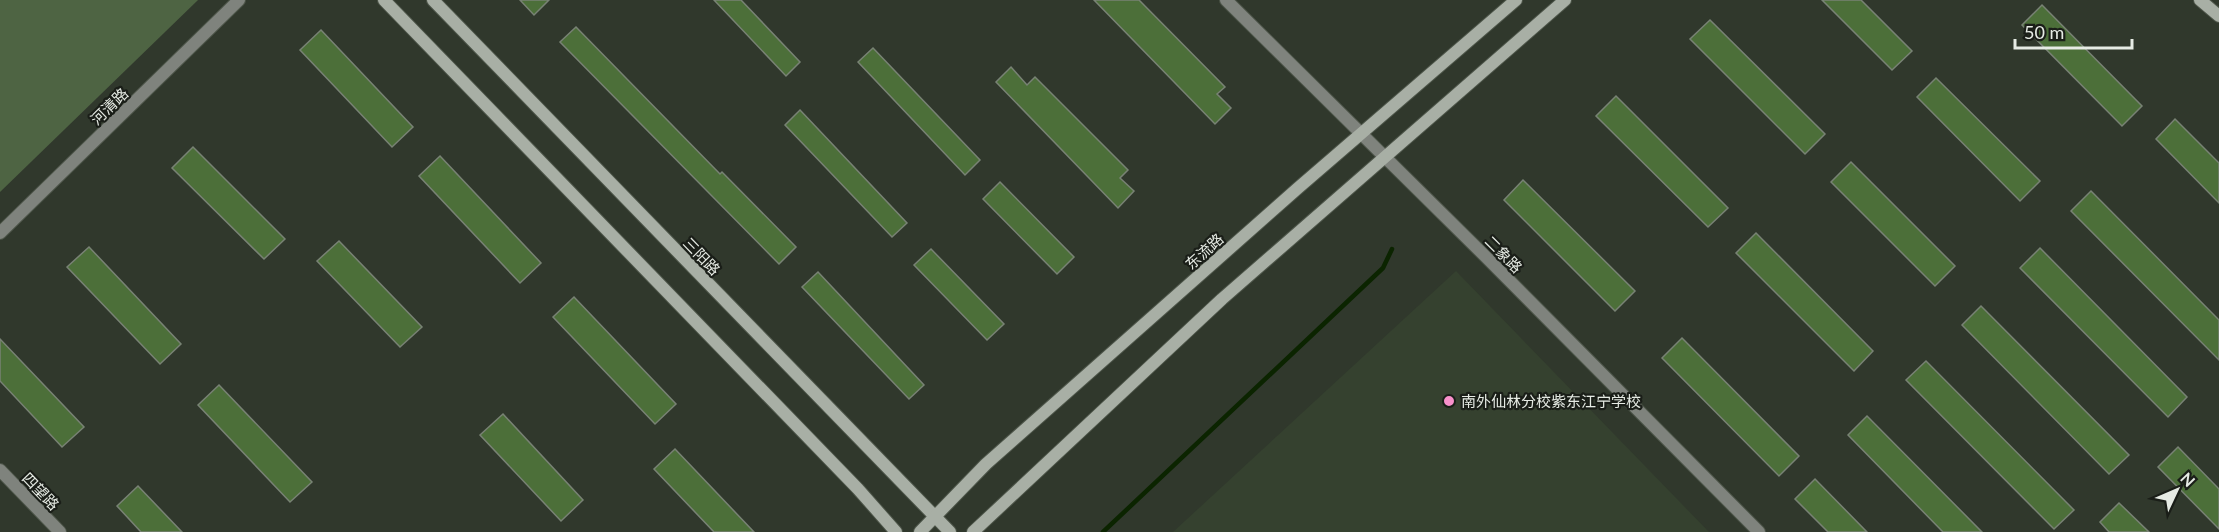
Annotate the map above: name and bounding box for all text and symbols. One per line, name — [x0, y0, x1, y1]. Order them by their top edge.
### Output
scale bar — [2015, 12, 2132, 50]
text: 50 m — [2024, 21, 2064, 43]
street label: 河清路 — [87, 84, 131, 128]
street label: 东流路 — [1181, 229, 1227, 273]
street label: 二象路 — [1482, 232, 1526, 276]
street label: 三阳路 — [680, 234, 724, 278]
place label: 南外仙林分校紫东江宁学校 — [1461, 392, 1641, 410]
marker: 南外仙林分校紫东江宁学校 — [1442, 394, 1456, 408]
north arrow — [2147, 460, 2207, 520]
text: N — [2177, 468, 2199, 490]
street label: 四望路 — [19, 469, 63, 513]

